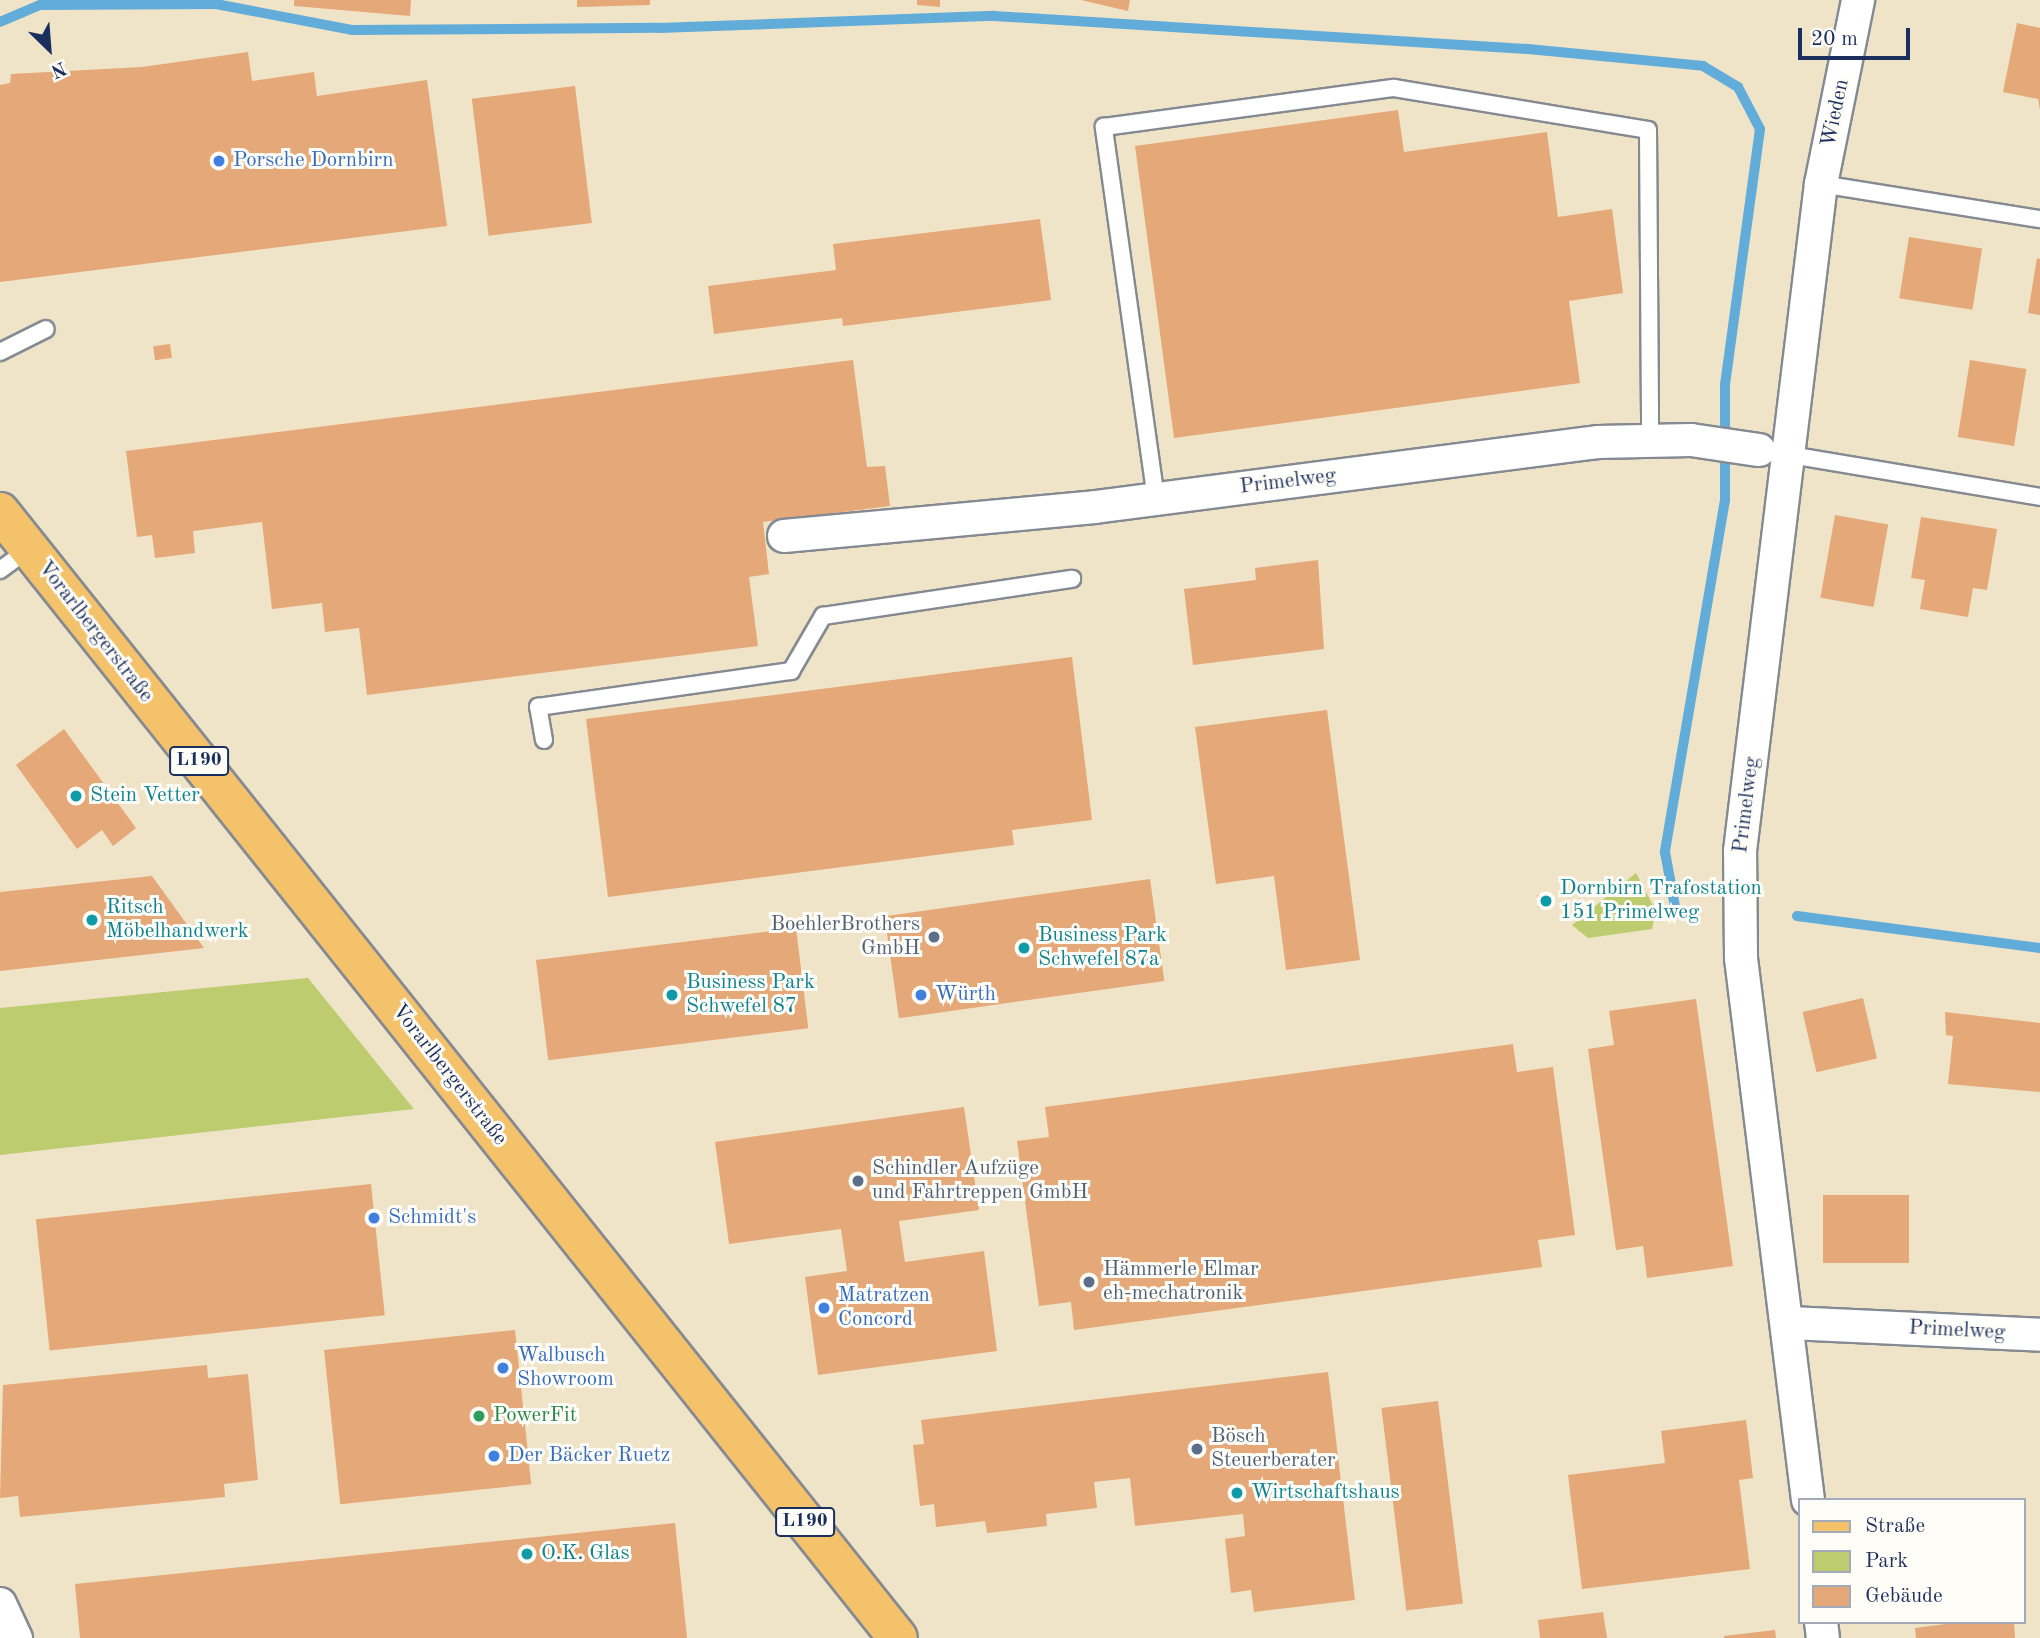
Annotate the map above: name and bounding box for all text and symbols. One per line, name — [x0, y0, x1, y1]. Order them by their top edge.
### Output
north arrow — [14, 14, 84, 84]
scale bar — [1802, 14, 1914, 58]
text: 20 m — [1811, 29, 1858, 50]
text: N — [47, 57, 69, 80]
street label: Wieden — [1817, 77, 1855, 149]
place label: Porsche Dornbirn — [233, 148, 394, 174]
marker: Porsche Dornbirn — [211, 153, 227, 169]
street label: Primelweg — [1238, 464, 1338, 500]
street label: Vorarlbergerstraße — [32, 556, 158, 708]
road number: L190 — [168, 746, 230, 776]
street label: Primelweg — [1729, 755, 1765, 855]
place label: Stein Vetter — [90, 783, 200, 809]
marker: Stein Vetter — [68, 788, 84, 804]
place label: Dornbirn Trafostation 151 Primelweg — [1560, 876, 1762, 926]
marker: Dornbirn Trafostation 151 Primelweg — [1538, 893, 1554, 909]
place label: Ritsch Möbelhandwerk — [106, 895, 249, 945]
marker: Ritsch Möbelhandwerk — [84, 912, 100, 928]
place label: BoehlerBrothers GmbH — [770, 912, 920, 962]
place label: Business Park Schwefel 87a — [1038, 923, 1167, 973]
marker: BoehlerBrothers GmbH — [926, 929, 942, 945]
marker: Business Park Schwefel 87a — [1016, 940, 1032, 956]
place label: Business Park Schwefel 87 — [686, 970, 815, 1020]
place label: Würth — [935, 982, 996, 1008]
marker: Business Park Schwefel 87 — [664, 987, 680, 1003]
marker: Würth — [913, 987, 929, 1003]
street label: Vorarlbergerstraße — [386, 999, 512, 1151]
place label: Schindler Aufzüge und Fahrtreppen GmbH — [872, 1156, 1088, 1206]
marker: Schindler Aufzüge und Fahrtreppen GmbH — [850, 1173, 866, 1189]
place label: Schmidt's — [388, 1205, 476, 1231]
marker: Schmidt's — [366, 1210, 382, 1226]
place label: Hämmerle Elmar eh-mechatronik — [1103, 1257, 1259, 1307]
marker: Hämmerle Elmar eh-mechatronik — [1081, 1274, 1097, 1290]
place label: Matratzen Concord — [838, 1283, 930, 1333]
marker: Matratzen Concord — [816, 1300, 832, 1316]
street label: Primelweg — [1908, 1316, 2006, 1346]
place label: Walbusch Showroom — [517, 1343, 614, 1393]
marker: Walbusch Showroom — [495, 1360, 511, 1376]
place label: PowerFit — [493, 1403, 577, 1429]
marker: PowerFit — [471, 1408, 487, 1424]
place label: Bösch Steuerberater — [1211, 1424, 1336, 1474]
marker: Bösch Steuerberater — [1189, 1441, 1205, 1457]
place label: Der Bäcker Ruetz — [508, 1443, 670, 1469]
marker: Der Bäcker Ruetz — [486, 1448, 502, 1464]
place label: Wirtschaftshaus — [1251, 1480, 1400, 1506]
marker: Wirtschaftshaus — [1229, 1485, 1245, 1501]
legend — [1798, 1498, 2026, 1624]
road number: L190 — [774, 1506, 836, 1538]
text: Straße — [1865, 1516, 1925, 1537]
place label: O.K. Glas — [541, 1541, 629, 1567]
marker: O.K. Glas — [519, 1546, 535, 1562]
text: Park — [1865, 1551, 1908, 1572]
text: Gebäude — [1865, 1586, 1943, 1607]

